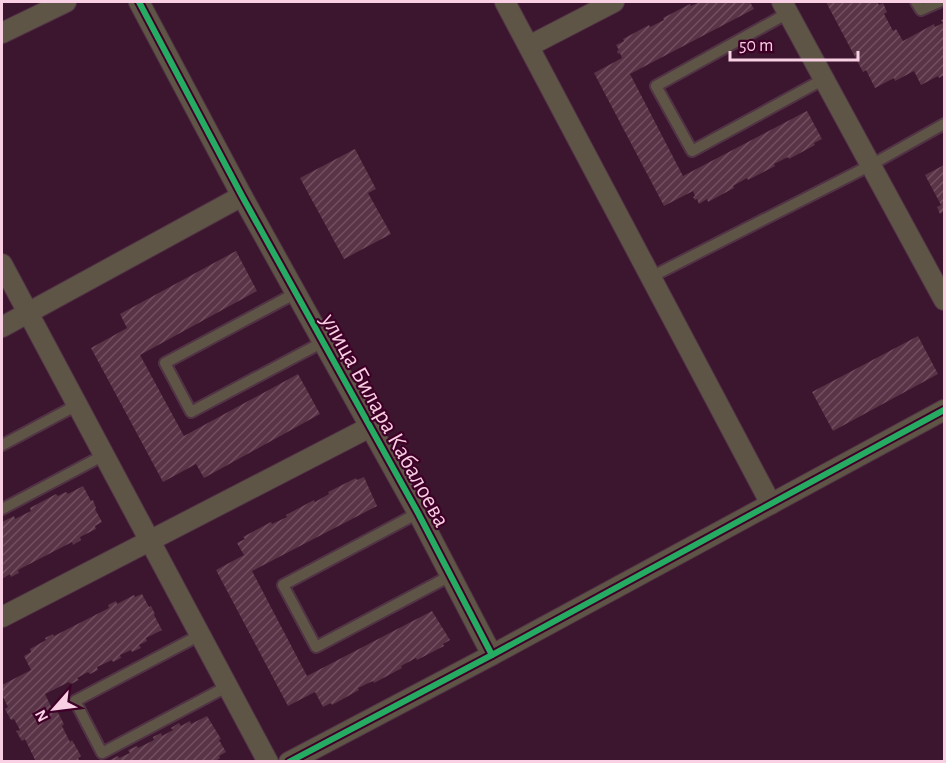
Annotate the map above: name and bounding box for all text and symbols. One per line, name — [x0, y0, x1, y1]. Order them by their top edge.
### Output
scale bar — [730, 24, 858, 62]
text: 50 m — [739, 37, 773, 55]
street label: улица Билара Кабалоева — [316, 309, 454, 531]
north arrow — [24, 679, 84, 739]
text: N — [32, 707, 51, 724]

